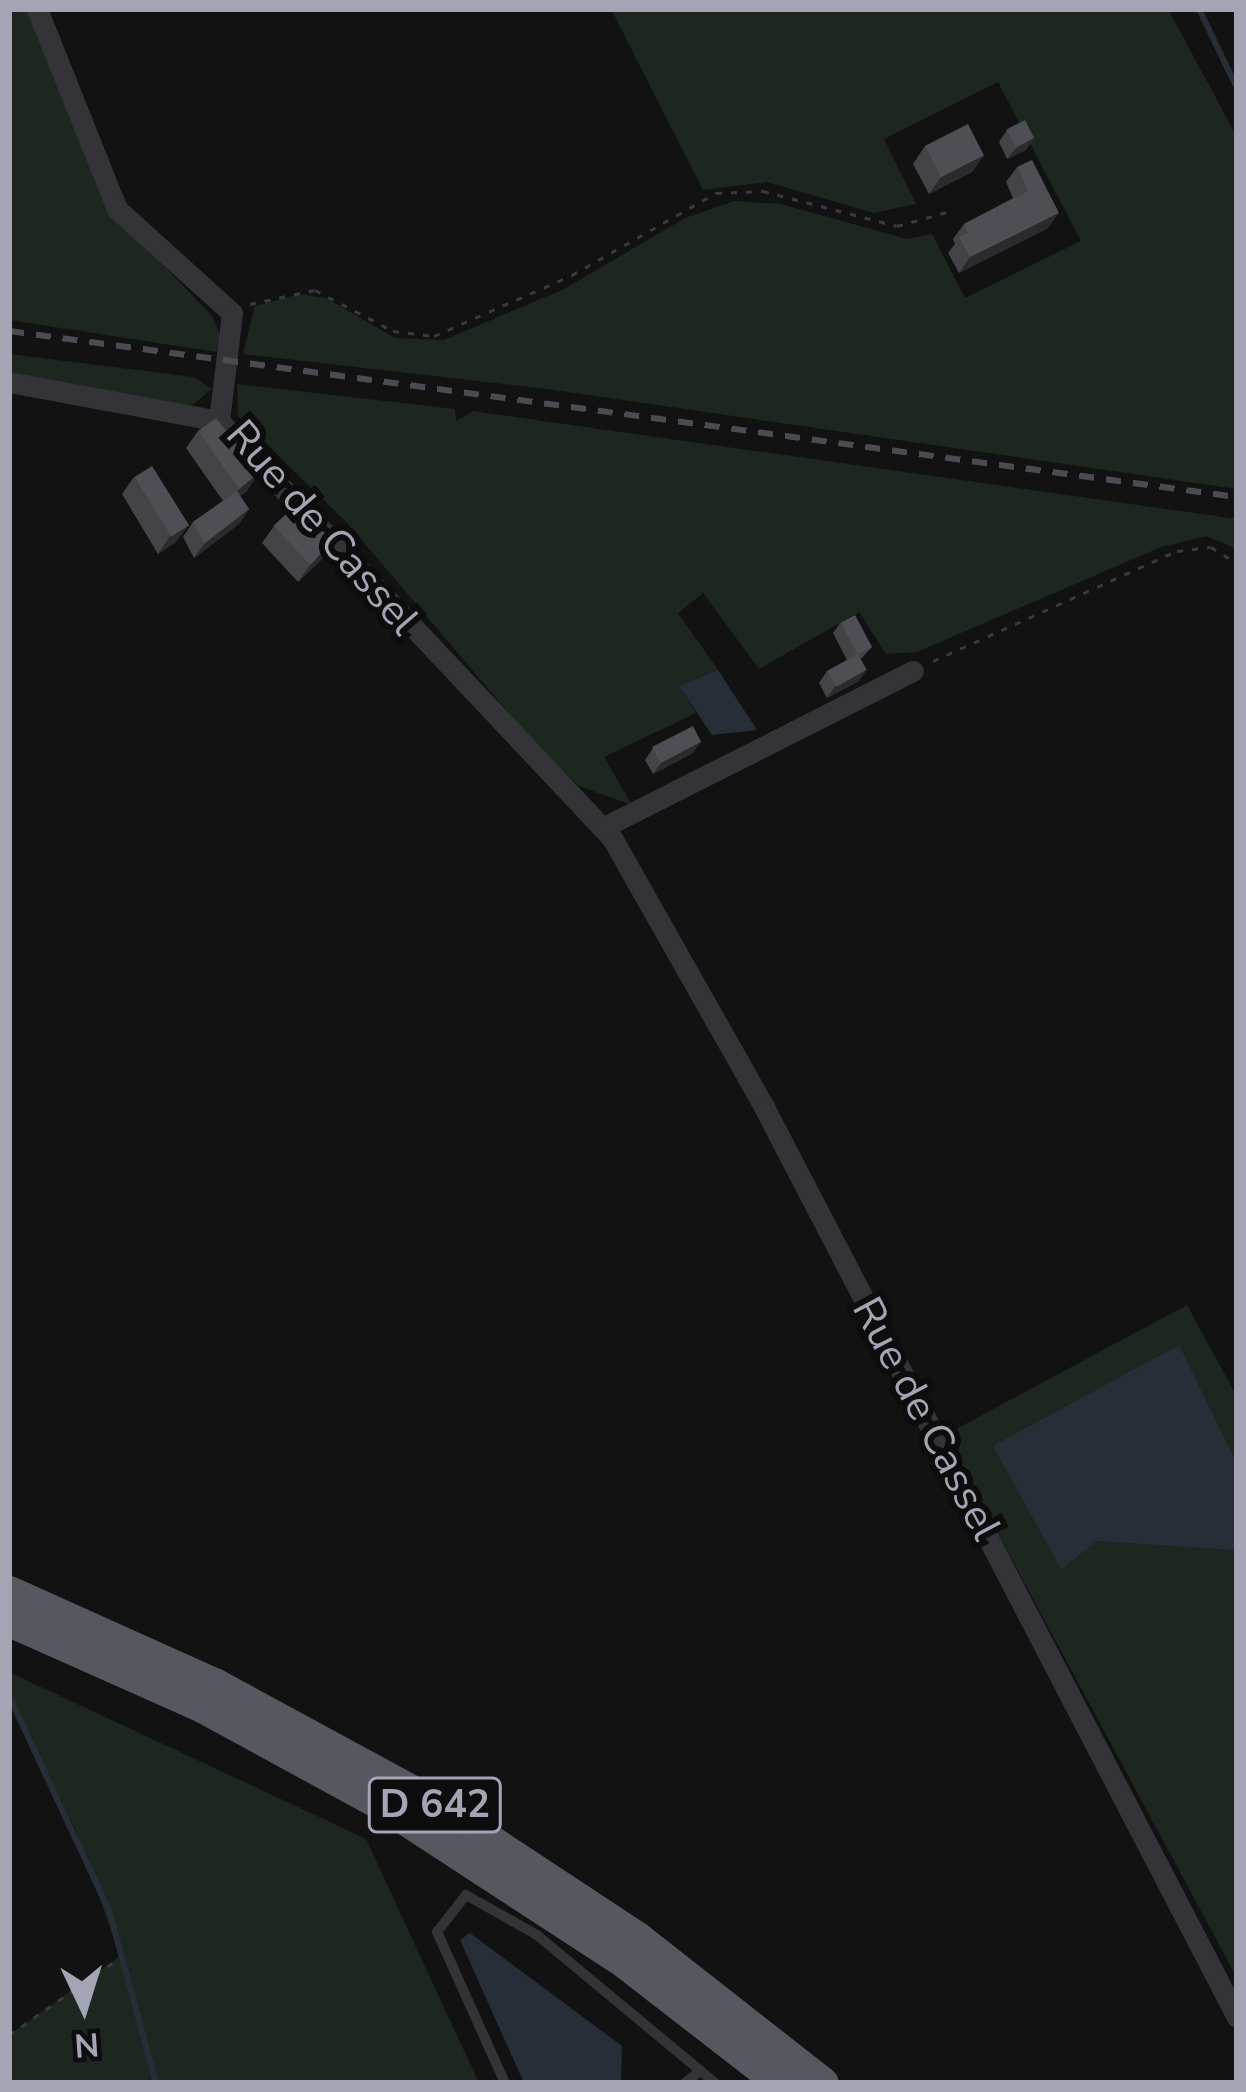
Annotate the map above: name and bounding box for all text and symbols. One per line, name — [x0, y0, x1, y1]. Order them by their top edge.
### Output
street label: Rue de Cassel — [215, 411, 429, 645]
street label: Rue de Cassel — [841, 1289, 1011, 1549]
road number: D 642 — [366, 1772, 504, 1838]
north arrow — [24, 1948, 144, 2068]
text: N — [73, 2021, 100, 2068]

